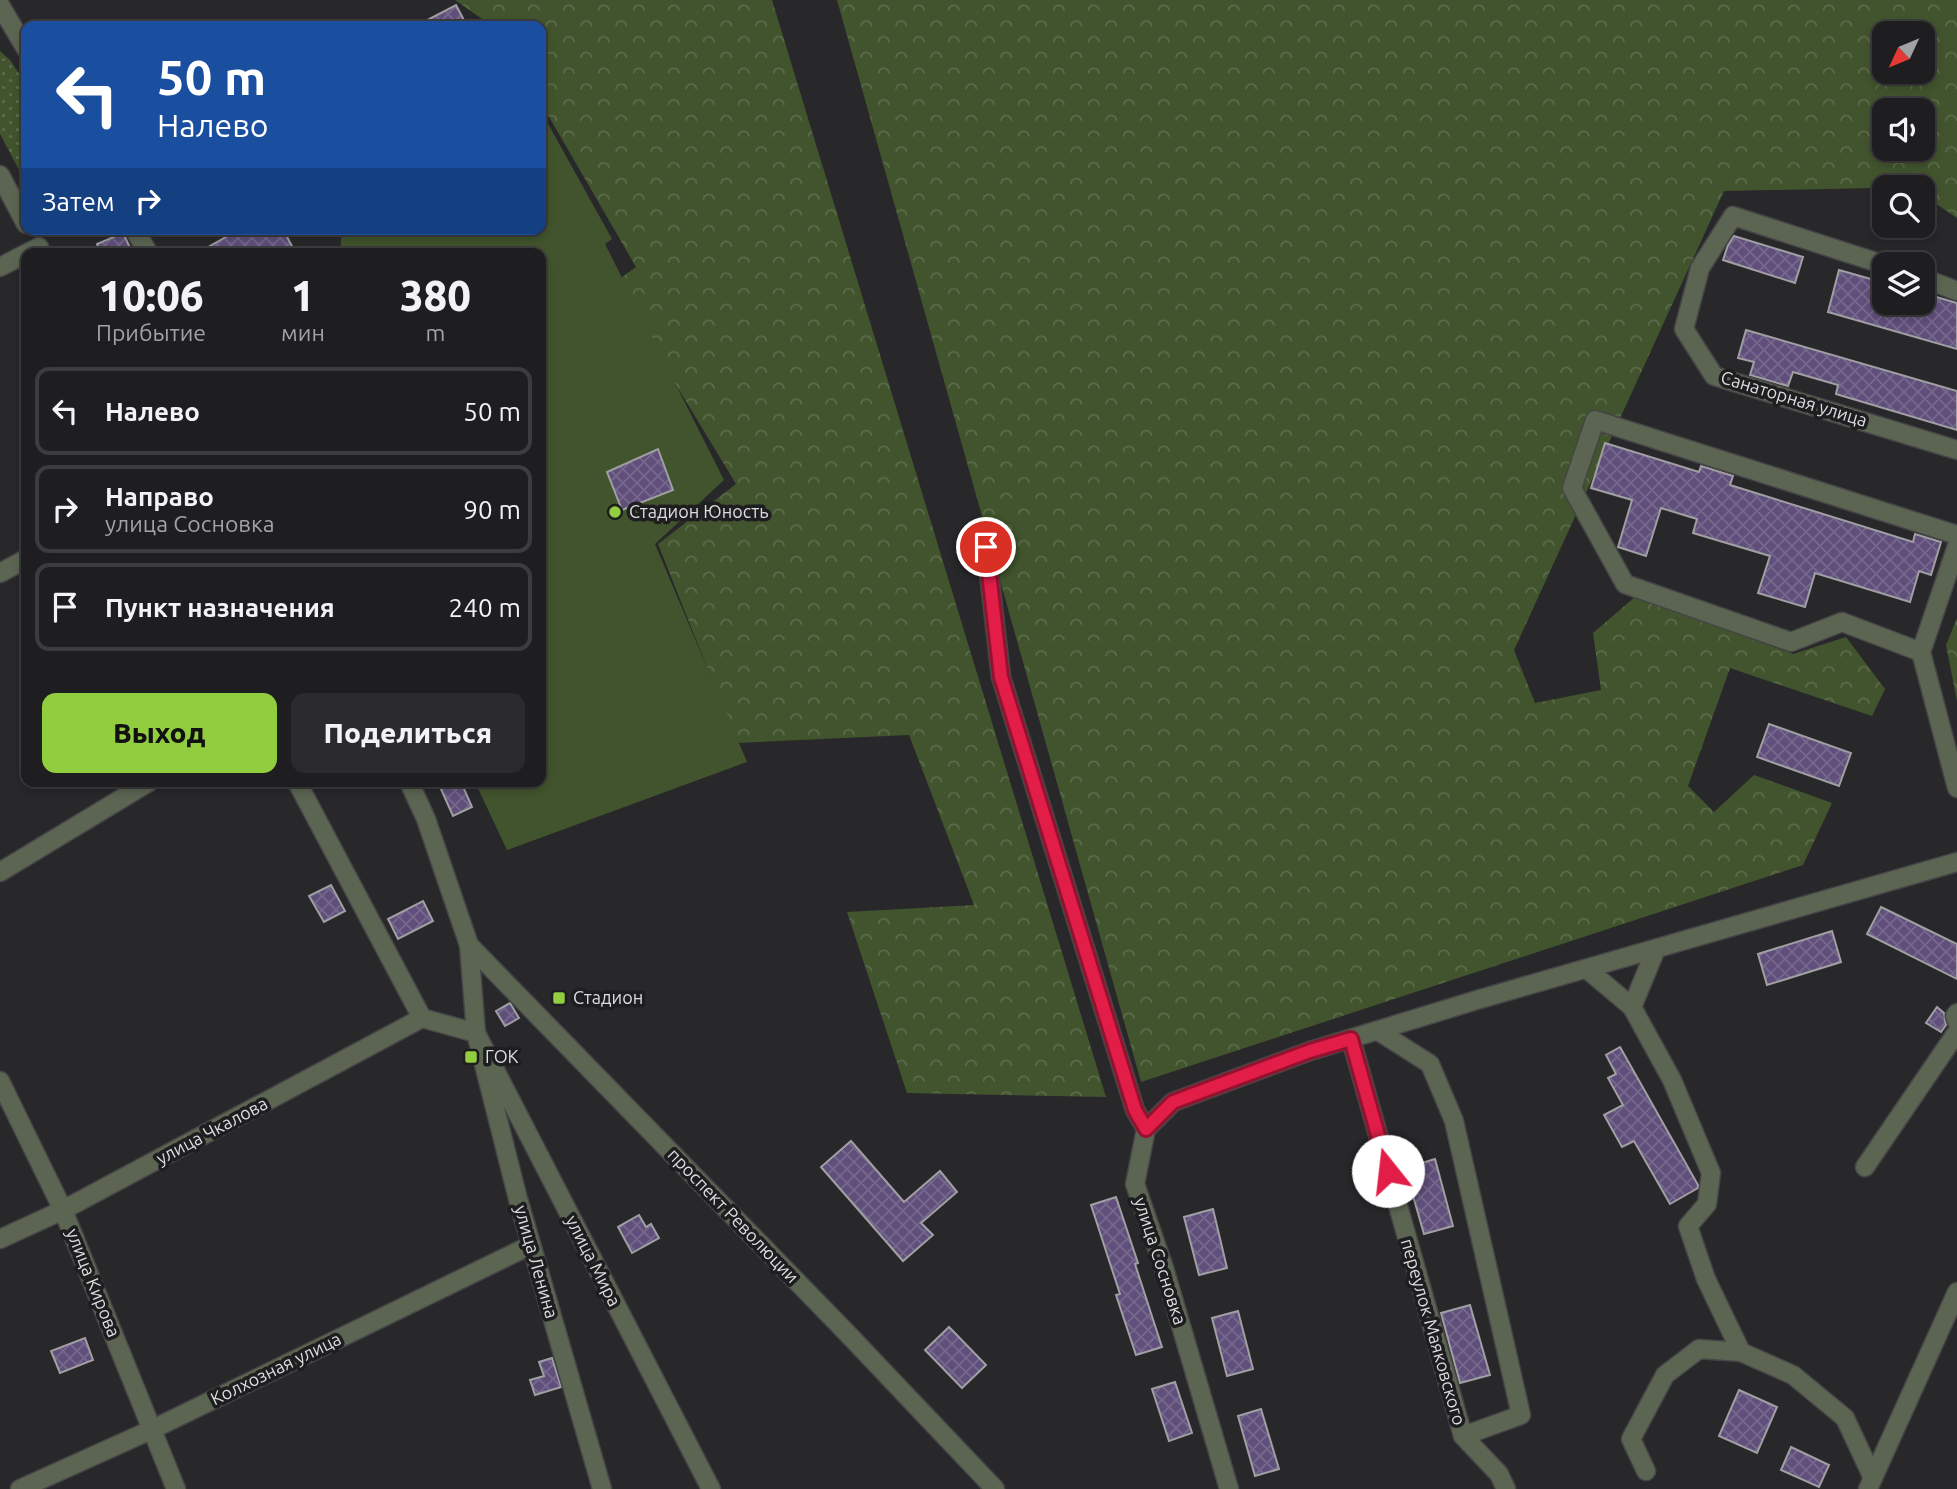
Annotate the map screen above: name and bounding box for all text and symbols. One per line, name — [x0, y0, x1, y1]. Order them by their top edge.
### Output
north arrow — [1872, 21, 1936, 84]
map controls — [1872, 21, 1935, 315]
icon: left — [42, 49, 133, 140]
text: 50 m — [157, 49, 266, 104]
button: sound — [1872, 98, 1935, 161]
text: Налево — [157, 107, 269, 143]
button: search — [1872, 175, 1935, 238]
icon: right — [129, 182, 167, 220]
text: Затем — [42, 187, 115, 216]
button: layers — [1872, 252, 1935, 315]
text: 10:06 — [98, 272, 204, 319]
text: 1 — [291, 272, 315, 319]
text: 380 — [400, 272, 471, 319]
text: Прибытие — [96, 320, 206, 345]
text: мин — [281, 320, 325, 345]
text: m — [425, 320, 445, 345]
street label: Санаторная улица — [1719, 366, 1870, 430]
icon: left — [46, 392, 84, 430]
text: Налево — [105, 397, 200, 426]
text: 50 m — [463, 397, 521, 426]
text: Направо — [105, 482, 214, 511]
icon: right — [46, 490, 84, 528]
text: 90 m — [463, 495, 521, 524]
place label: Стадион Юность — [629, 501, 769, 521]
marker: Стадион Юность — [607, 504, 623, 520]
text: улица Сосновка — [105, 511, 275, 536]
pin — [956, 517, 1016, 577]
icon: arrive — [967, 528, 1005, 566]
icon: arrive — [46, 588, 84, 626]
text: Пункт назначения — [105, 593, 335, 622]
text: 240 m — [449, 593, 521, 622]
button: Выход — [42, 693, 277, 773]
button: Поделиться — [291, 693, 525, 773]
place label: Стадион — [573, 987, 643, 1007]
marker: Стадион — [551, 990, 567, 1006]
place label: ГОК — [485, 1046, 519, 1066]
marker: ГОК — [463, 1049, 479, 1065]
street label: улица Чкалова — [152, 1092, 271, 1168]
position arrow — [1351, 1134, 1425, 1208]
street label: проспект Революции — [664, 1144, 803, 1287]
street label: улица Сосновка — [1131, 1194, 1191, 1327]
street label: улица Ленина — [511, 1203, 563, 1321]
street label: улица Мира — [562, 1212, 625, 1309]
street label: улица Кирова — [63, 1225, 125, 1340]
street label: переулок Маяковского — [1398, 1236, 1470, 1427]
street label: Колхозная улица — [207, 1328, 344, 1408]

